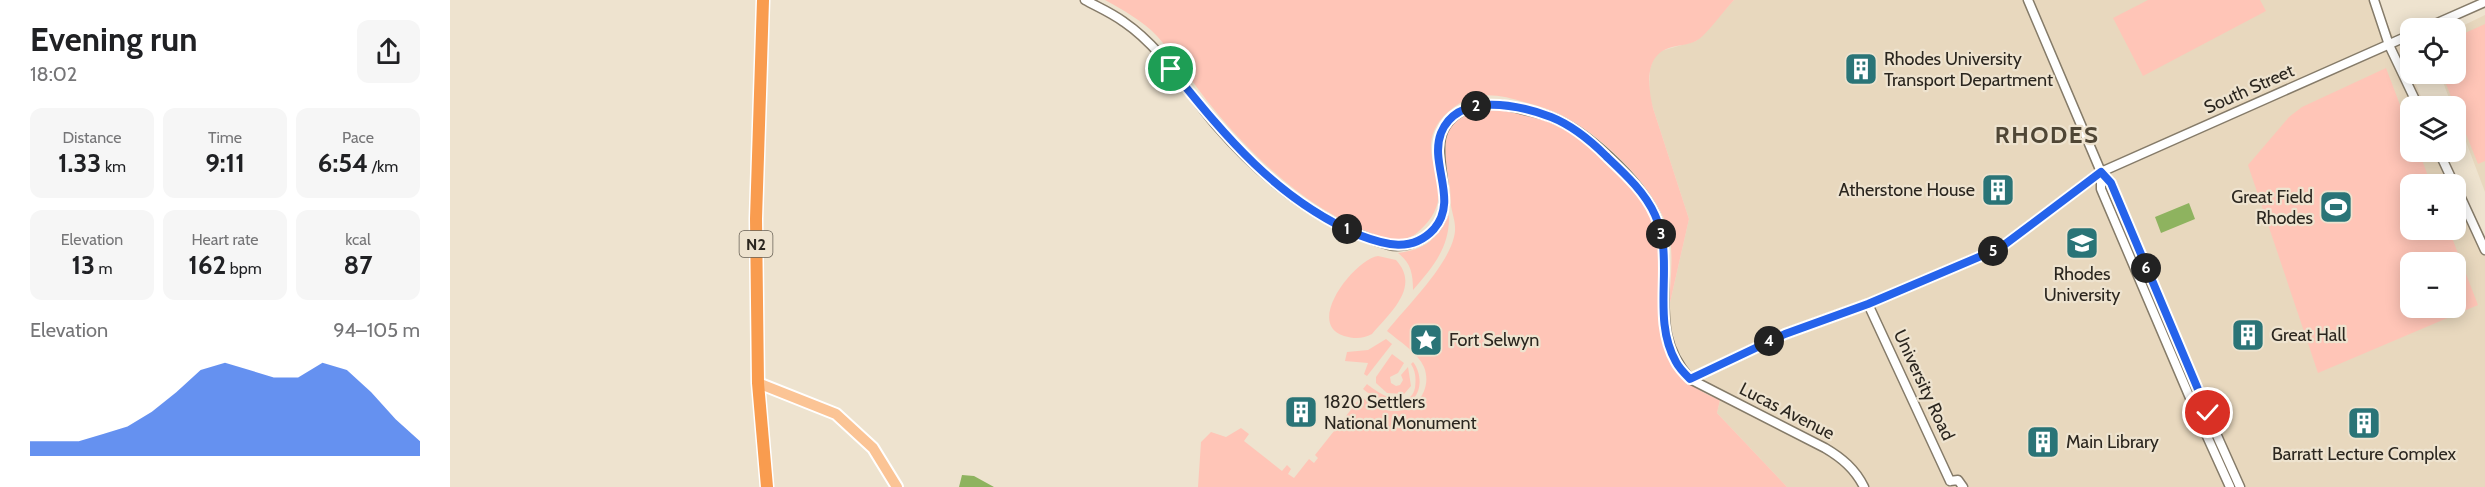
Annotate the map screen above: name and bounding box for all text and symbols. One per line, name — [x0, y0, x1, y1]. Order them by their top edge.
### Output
map controls — [2400, 18, 2466, 318]
button: locate — [2400, 18, 2466, 84]
text: Evening run — [30, 19, 197, 59]
button: share — [357, 20, 420, 83]
pin — [1145, 43, 1196, 94]
place label: Rhodes University Transport Department — [1884, 48, 2053, 91]
building icon: Rhodes University Transport Department — [1843, 51, 1879, 87]
icon: arrive — [1154, 52, 1187, 85]
street label: South Street — [2201, 59, 2297, 119]
text: 18:02 — [30, 62, 77, 86]
pin: 2 — [1461, 91, 1491, 121]
text: 2 — [1472, 96, 1480, 115]
button: layers — [2400, 96, 2466, 162]
district label: RHODES — [1995, 120, 2099, 149]
text: Distance — [63, 128, 121, 147]
text: Time — [208, 128, 242, 147]
text: Pace — [342, 128, 374, 147]
text: 1.33 — [58, 147, 101, 179]
text: 9:11 — [205, 147, 245, 179]
text: 6:54 — [318, 147, 368, 179]
text: km — [101, 157, 126, 176]
text: /km — [368, 157, 398, 176]
building icon: Atherstone House — [1980, 172, 2016, 208]
button: + — [2400, 174, 2466, 240]
place label: Atherstone House — [1839, 179, 1975, 201]
place label: Great Field Rhodes — [2231, 186, 2313, 229]
sports icon: Great Field Rhodes — [2318, 189, 2354, 225]
pin: 1 — [1332, 214, 1362, 244]
text: 1 — [1344, 219, 1350, 238]
pin: 3 — [1646, 219, 1676, 249]
text: 3 — [1657, 224, 1665, 243]
school or university icon: Rhodes University — [2064, 225, 2100, 261]
text: Elevation — [61, 230, 123, 249]
text: Heart rate — [192, 230, 258, 249]
text: kcal — [345, 230, 371, 249]
road number: N2 — [740, 231, 772, 257]
pin: 5 — [1978, 236, 2008, 266]
text: 5 — [1989, 241, 1997, 260]
text: 13 — [71, 249, 95, 281]
text: 162 — [188, 249, 226, 281]
text: 87 — [344, 249, 372, 281]
button: − — [2400, 252, 2466, 318]
pin: 6 — [2131, 253, 2161, 283]
text: 6 — [2142, 258, 2151, 277]
text: m — [95, 259, 113, 278]
text: bpm — [226, 259, 262, 278]
place label: Rhodes University — [2044, 263, 2120, 306]
building icon: Great Hall — [2230, 317, 2266, 353]
text: Elevation — [30, 318, 108, 342]
text: 94–105 m — [333, 318, 420, 342]
place icon: Fort Selwyn — [1408, 322, 1444, 358]
place label: Great Hall — [2271, 324, 2347, 346]
pin: 4 — [1754, 326, 1784, 356]
street label: University Road — [1889, 326, 1959, 444]
place label: Fort Selwyn — [1449, 329, 1539, 351]
text: 4 — [1764, 331, 1774, 350]
street label: Lucas Avenue — [1736, 378, 1838, 444]
pin — [2182, 387, 2233, 438]
place label: 1820 Settlers National Monument — [1324, 391, 1477, 434]
building icon: 1820 Settlers National Monument — [1283, 394, 1319, 430]
icon: check — [2191, 396, 2224, 429]
building icon: Barratt Lecture Complex — [2346, 405, 2382, 441]
building icon: Main Library — [2025, 424, 2061, 460]
place label: Main Library — [2066, 431, 2159, 453]
place label: Barratt Lecture Complex — [2272, 443, 2457, 465]

